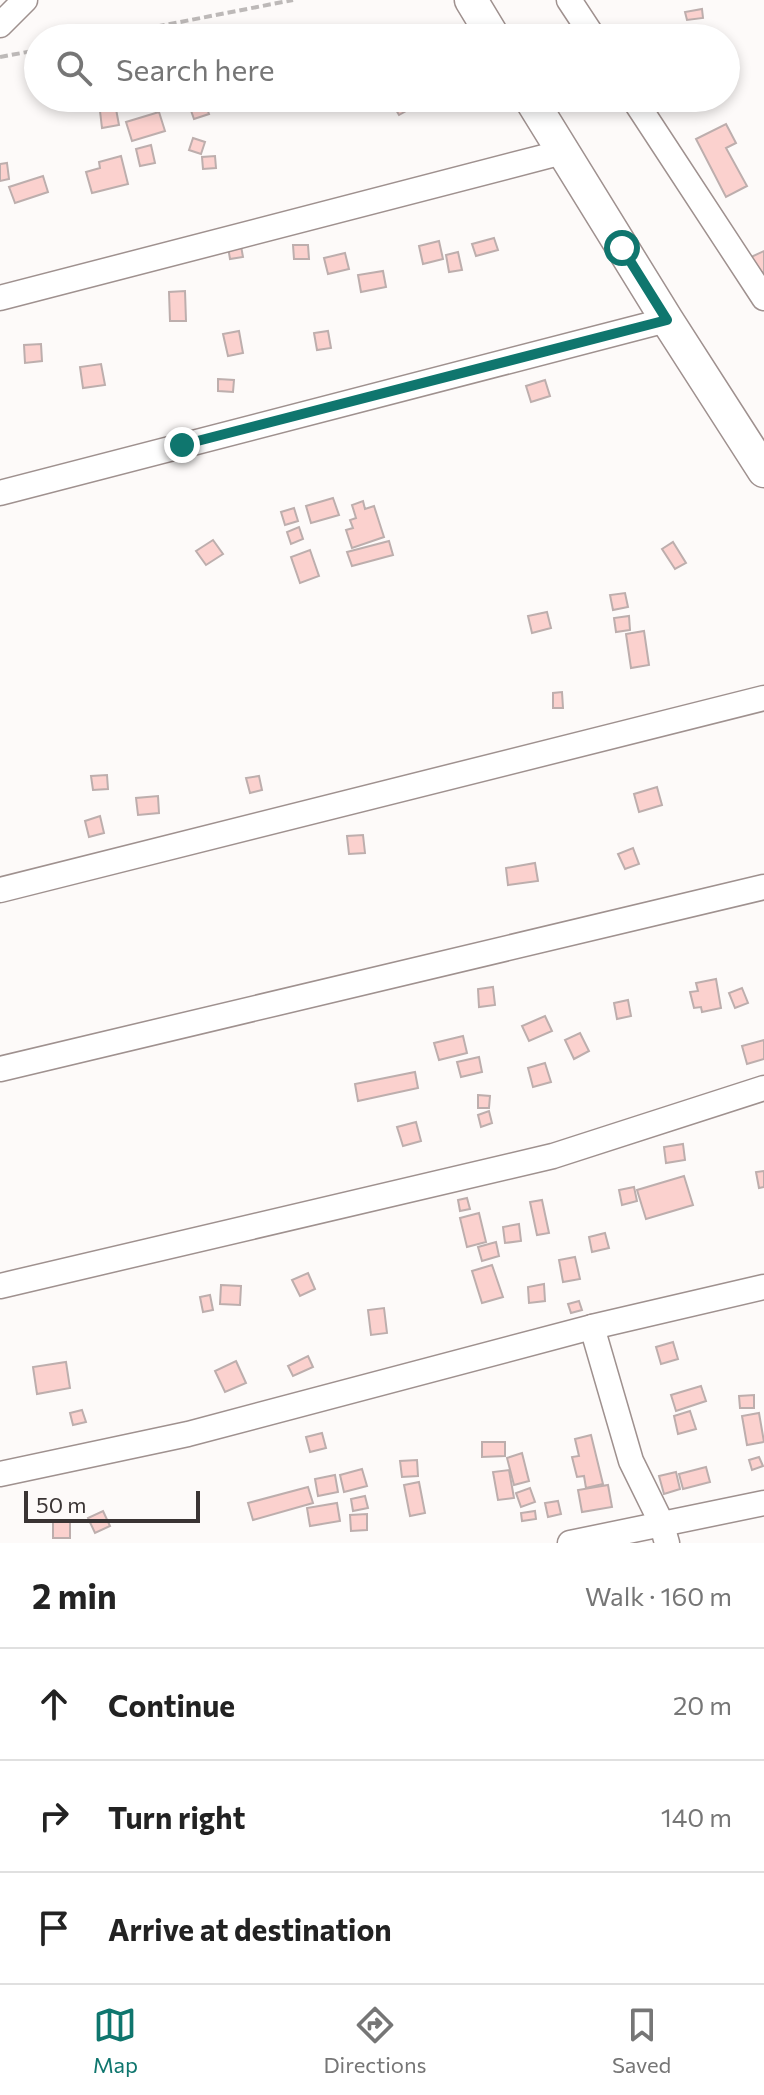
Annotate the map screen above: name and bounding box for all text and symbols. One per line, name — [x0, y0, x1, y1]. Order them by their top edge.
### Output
search box — [24, 24, 740, 112]
icon: search — [52, 46, 96, 90]
text: Search here — [116, 50, 275, 87]
route start — [604, 230, 640, 266]
route end — [164, 427, 200, 463]
scale bar — [24, 1487, 200, 1523]
text: 50 m — [36, 1491, 86, 1518]
text: 2 min — [32, 1574, 117, 1616]
text: Walk · 160 m — [585, 1580, 732, 1611]
icon: ahead — [32, 1682, 76, 1726]
text: Continue — [108, 1686, 235, 1723]
text: 20 m — [673, 1689, 732, 1720]
icon: right — [32, 1794, 76, 1838]
text: Turn right — [108, 1798, 245, 1835]
text: 140 m — [661, 1801, 732, 1832]
icon: arrive — [32, 1906, 76, 1950]
text: Arrive at destination — [108, 1910, 392, 1947]
tab: Map — [93, 2003, 138, 2078]
tab: Directions — [323, 2003, 427, 2078]
tab: Saved — [612, 2003, 671, 2078]

